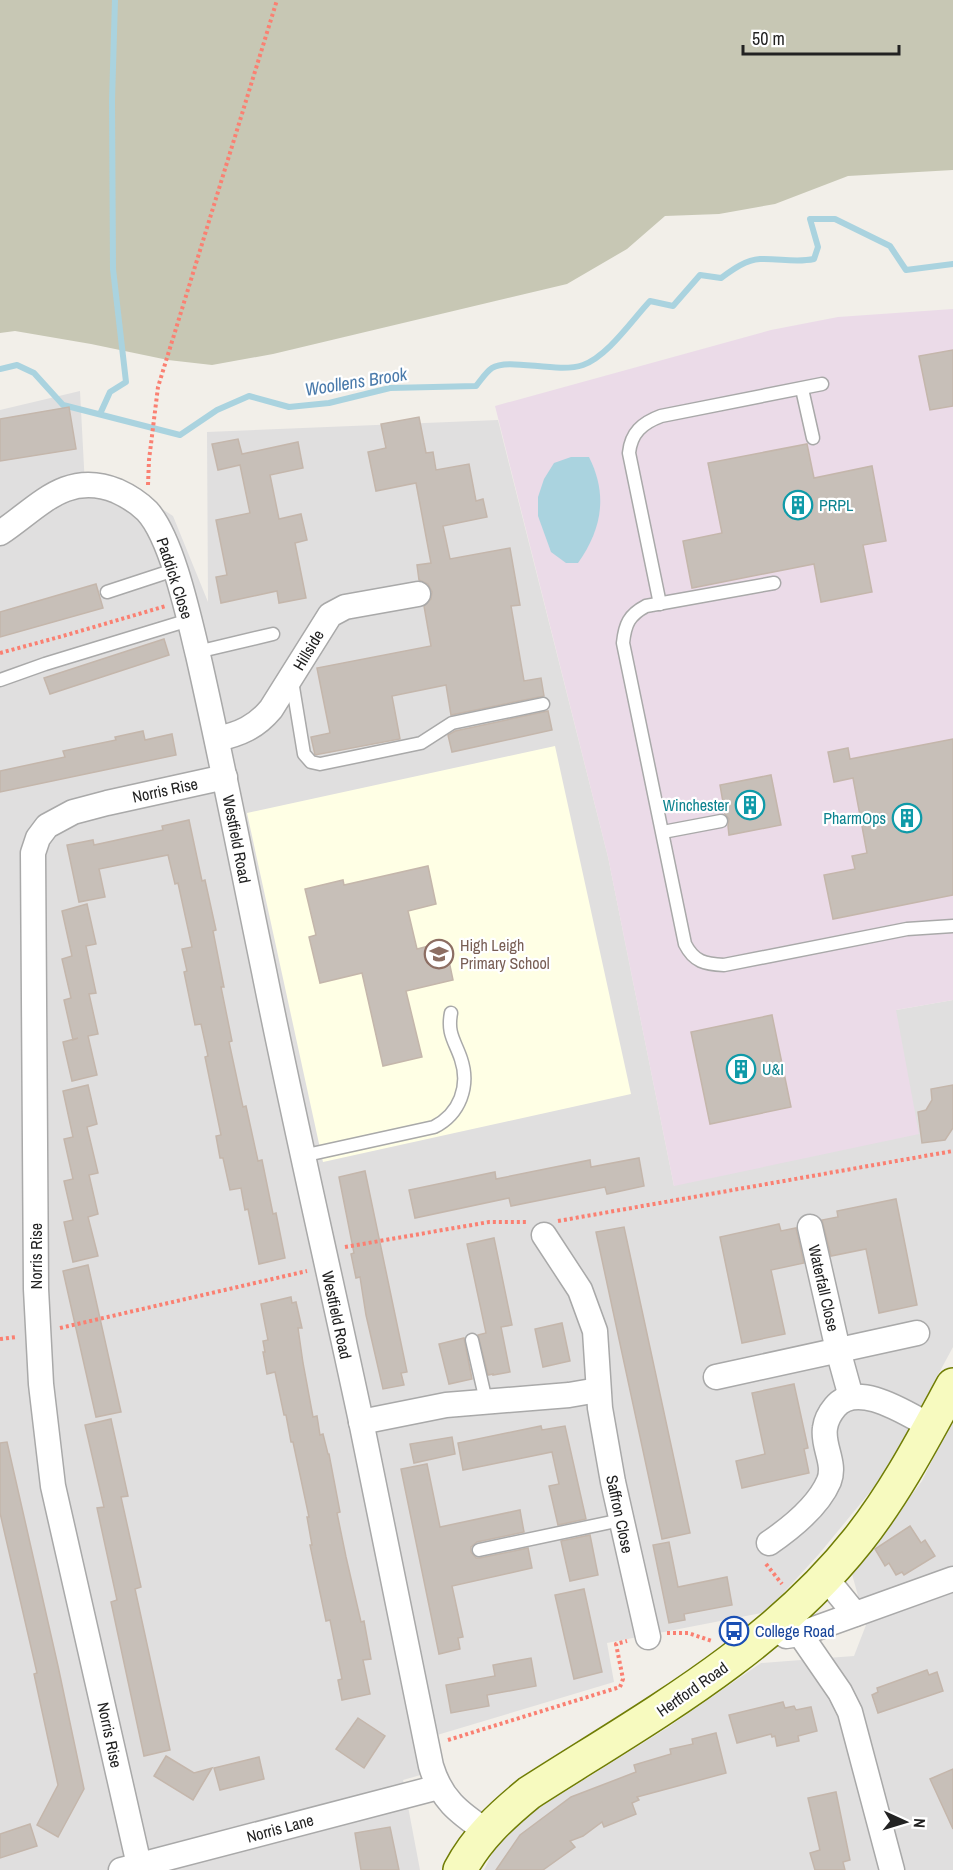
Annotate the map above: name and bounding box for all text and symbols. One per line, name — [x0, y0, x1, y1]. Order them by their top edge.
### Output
scale bar — [743, 18, 899, 56]
text: 50 m — [752, 26, 785, 51]
water label: Woollens Brook — [303, 361, 409, 402]
building icon: PRPL — [782, 489, 814, 521]
place label: PRPL — [819, 494, 854, 516]
street label: Paddick Close — [151, 534, 199, 622]
street label: Hillside — [287, 626, 329, 674]
street label: Norris Rise — [130, 772, 200, 808]
building icon: Winchester — [734, 789, 766, 821]
street label: Westfield Road — [218, 793, 256, 885]
place label: Winchester — [663, 794, 730, 816]
building icon: PharmOps — [891, 802, 923, 834]
place label: PharmOps — [823, 807, 886, 829]
place label: High Leigh Primary School — [460, 934, 550, 974]
school or university icon: High Leigh Primary School — [423, 938, 455, 970]
building icon: U&I — [725, 1053, 757, 1085]
place label: U&I — [762, 1058, 784, 1080]
street label: Norris Rise — [25, 1223, 47, 1289]
street label: Waterfall Close — [803, 1242, 845, 1334]
street label: Westfield Road — [317, 1269, 357, 1361]
street label: Saffron Close — [601, 1473, 639, 1555]
bus stop icon: College Road — [718, 1615, 750, 1647]
place label: College Road — [755, 1620, 835, 1642]
street label: Hertford Road — [652, 1656, 732, 1722]
street label: Norris Rise — [92, 1700, 128, 1770]
north arrow — [875, 1792, 935, 1852]
street label: Norris Lane — [244, 1809, 316, 1847]
text: N — [909, 1818, 931, 1829]

